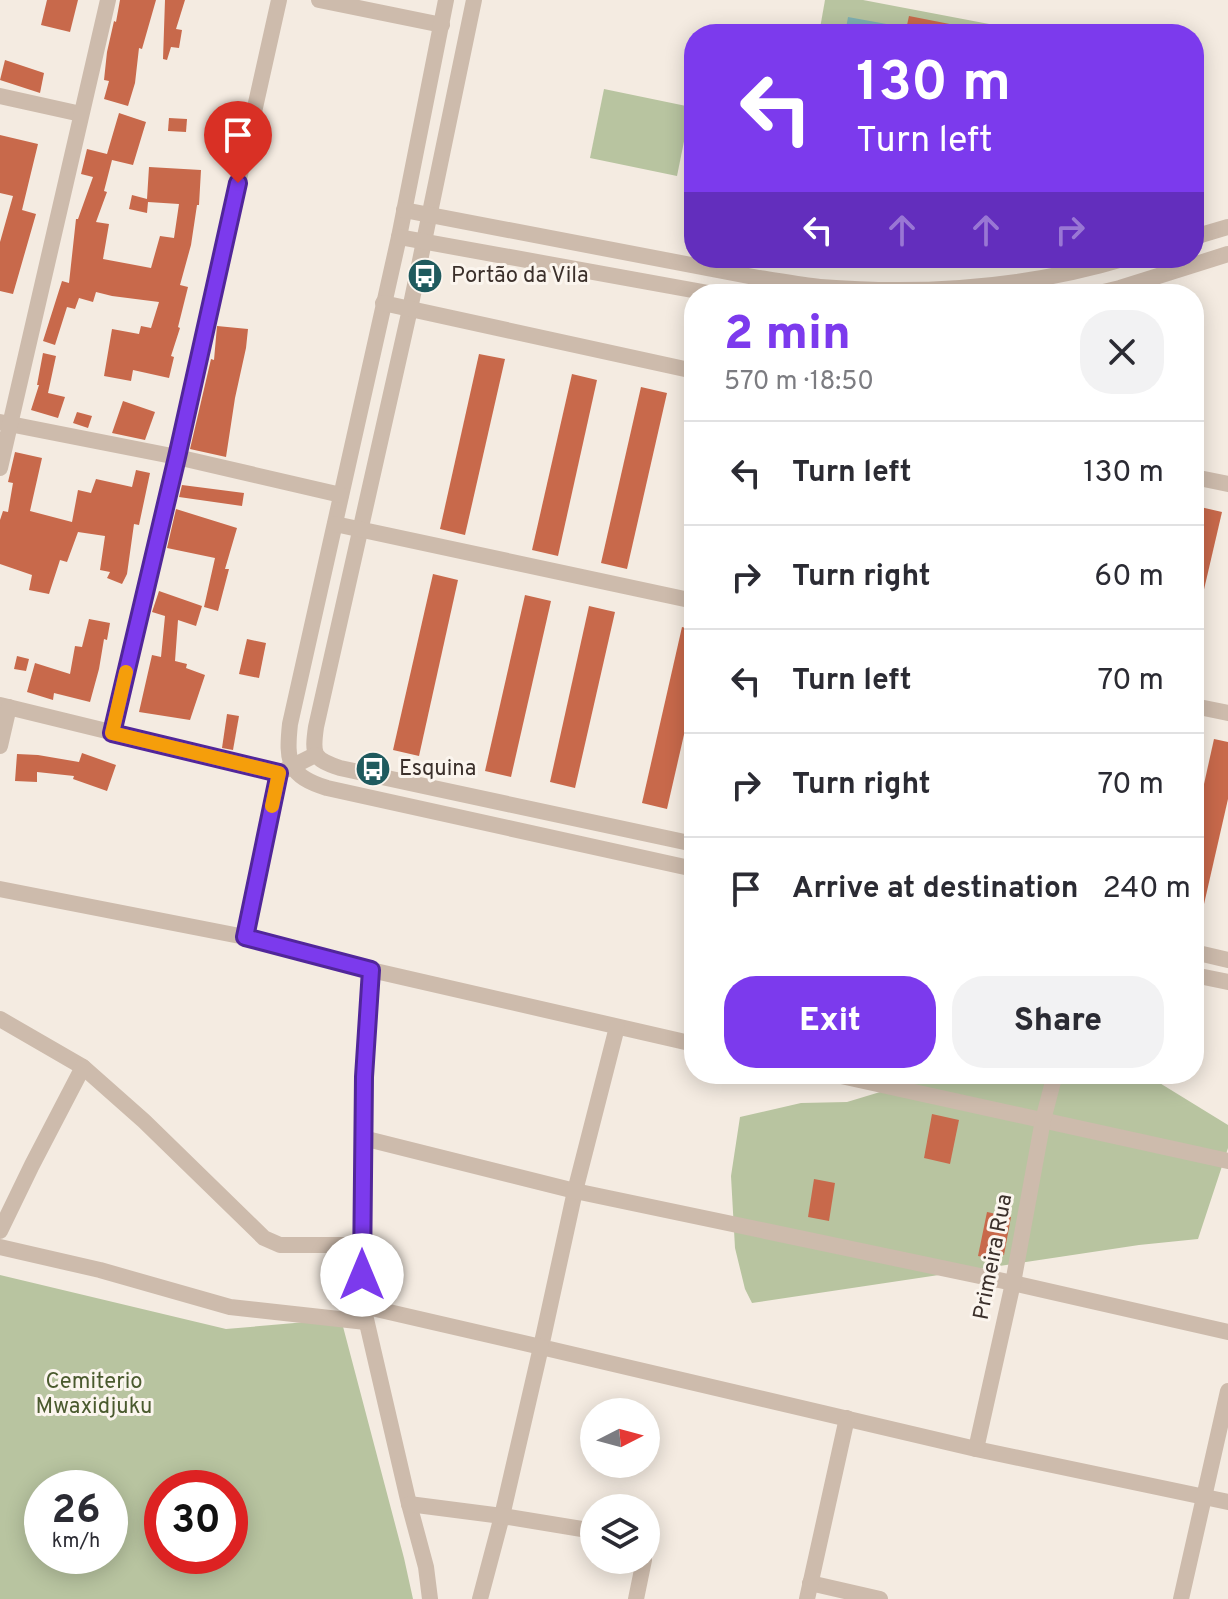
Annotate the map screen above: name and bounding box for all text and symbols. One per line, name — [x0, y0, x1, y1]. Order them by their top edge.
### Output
text: 130 m — [856, 50, 1011, 120]
icon: left — [724, 56, 828, 160]
pin — [204, 101, 272, 183]
icon: arrive — [216, 113, 260, 157]
text: Turn left — [856, 119, 993, 165]
icon: left — [796, 208, 840, 252]
icon: ahead — [880, 208, 924, 252]
icon: ahead — [964, 208, 1008, 252]
icon: right — [1048, 208, 1092, 252]
bus stop icon: Portão da Vila — [406, 257, 444, 295]
place label: Portão da Vila — [451, 263, 589, 290]
text: 2 min — [724, 306, 851, 366]
button: close — [1080, 310, 1164, 394]
text: 570 m · 18:50 — [724, 366, 874, 399]
icon: left — [724, 451, 768, 495]
text: Turn left — [792, 455, 912, 492]
text: 130 m — [1083, 455, 1164, 492]
icon: right — [724, 555, 768, 599]
text: Turn right — [792, 559, 930, 596]
text: 60 m — [1094, 559, 1164, 596]
icon: left — [724, 659, 768, 703]
text: Turn left — [792, 663, 912, 700]
text: 70 m — [1098, 663, 1164, 700]
bus stop icon: Esquina — [354, 750, 392, 788]
place label: Esquina — [399, 756, 476, 783]
icon: right — [724, 763, 768, 807]
text: Turn right — [792, 767, 930, 804]
text: 70 m — [1098, 767, 1164, 804]
icon: arrive — [724, 867, 768, 911]
text: Arrive at destination — [792, 871, 1078, 908]
text: 240 m — [1102, 871, 1191, 908]
button: Exit — [724, 976, 936, 1068]
button: Share — [952, 976, 1164, 1068]
street label: Primeira Rua — [969, 1192, 1019, 1322]
position arrow — [320, 1233, 404, 1317]
park label: Cemiterio Mwaxidjuku — [36, 1369, 152, 1421]
north arrow — [580, 1398, 660, 1478]
map controls — [580, 1398, 660, 1574]
speed limit sign: 30 — [144, 1470, 248, 1574]
text: 26 — [51, 1487, 101, 1537]
button: layers — [580, 1494, 660, 1574]
text: km/h — [52, 1529, 100, 1555]

